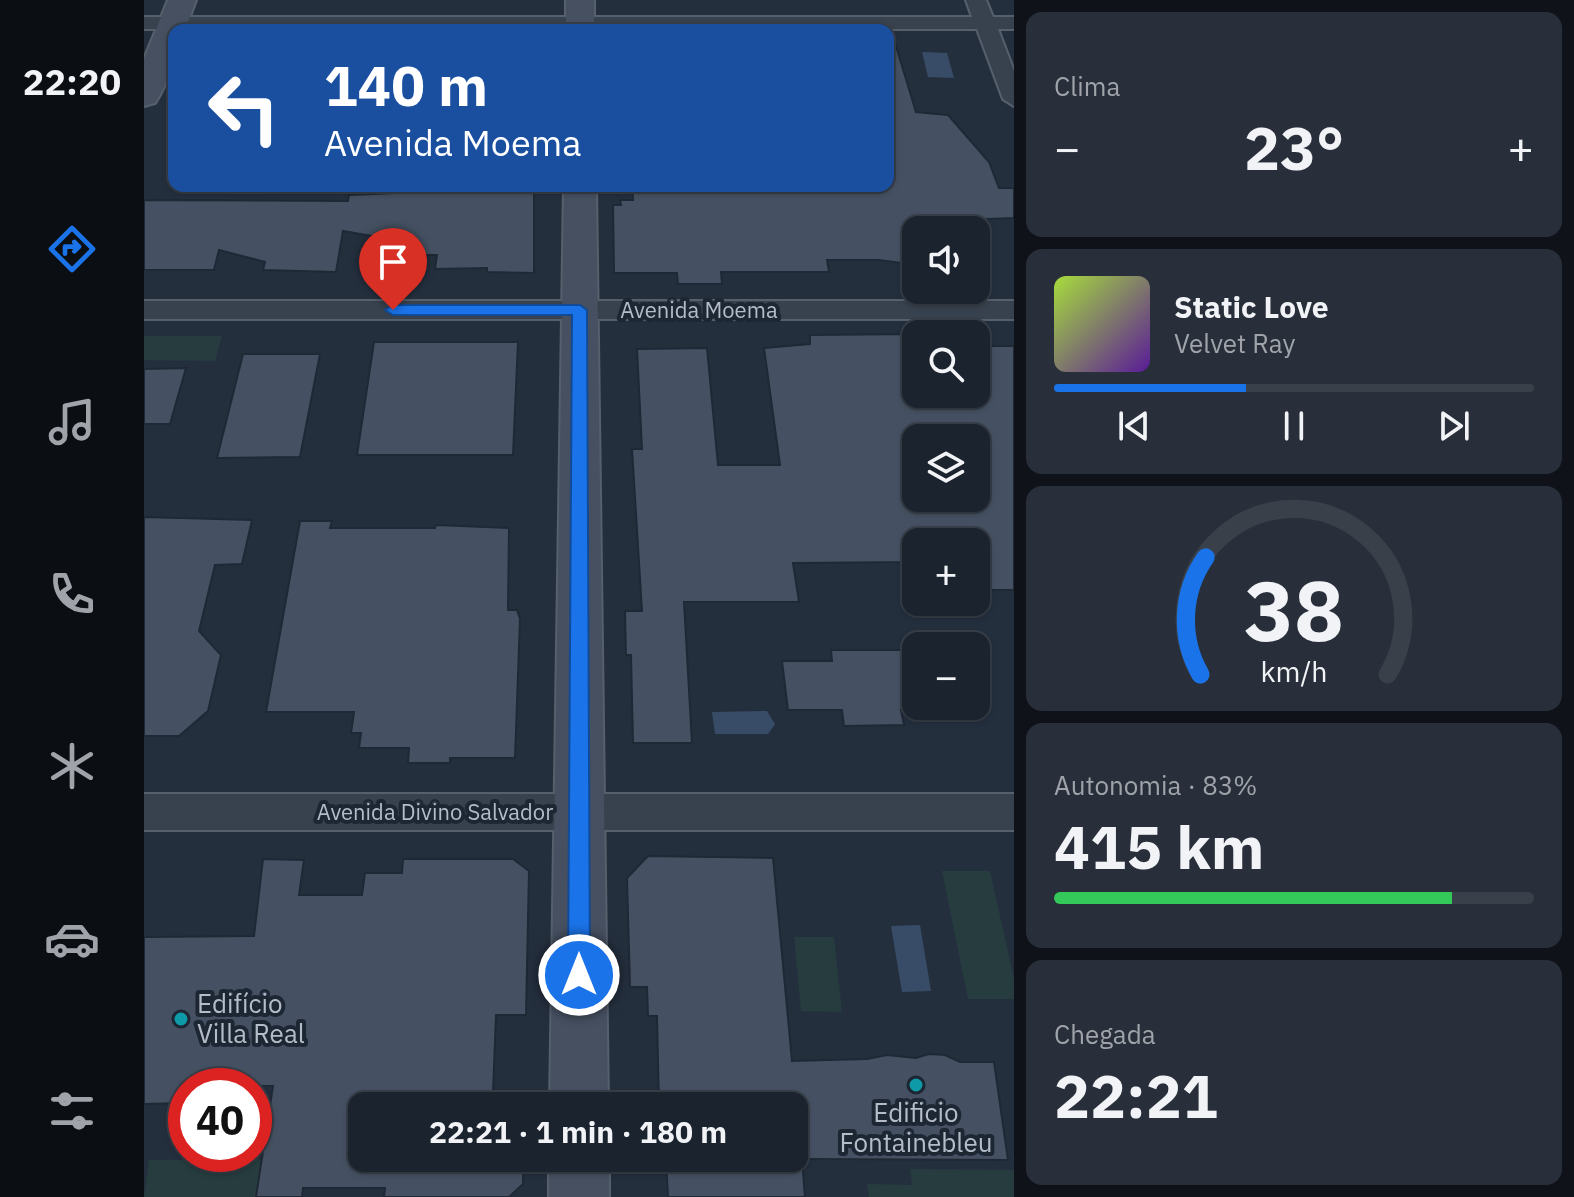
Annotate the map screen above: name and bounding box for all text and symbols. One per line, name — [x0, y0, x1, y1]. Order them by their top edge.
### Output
text: 140 m — [324, 49, 488, 121]
icon: left — [192, 56, 296, 160]
text: 22:20 — [23, 58, 121, 105]
text: Clima — [1054, 69, 1120, 103]
text: 23° — [1244, 108, 1344, 187]
text: Avenida Moema — [324, 119, 581, 166]
text: − — [1054, 119, 1080, 176]
text: + — [1508, 119, 1534, 176]
map controls — [902, 216, 990, 720]
button: sound — [902, 216, 990, 304]
icon: directions — [44, 221, 100, 277]
pin — [359, 228, 427, 310]
icon: arrive — [371, 240, 415, 284]
text: Static Love — [1174, 287, 1329, 326]
street label: Avenida Moema — [620, 295, 778, 324]
button: search — [902, 320, 990, 408]
text: Velvet Ray — [1174, 326, 1295, 360]
icon: music — [44, 394, 100, 450]
icon: previous — [1112, 404, 1156, 448]
icon: pause — [1272, 404, 1316, 448]
icon: next — [1432, 404, 1476, 448]
button: layers — [902, 424, 990, 512]
button: + — [902, 528, 990, 616]
text: 38 — [1244, 555, 1344, 663]
icon: phone — [44, 566, 100, 622]
button: − — [902, 632, 990, 720]
text: km/h — [1260, 653, 1328, 690]
icon: climate — [44, 738, 100, 794]
text: Autonomia · 83% — [1054, 768, 1257, 802]
street label: Avenida Divino Salvador — [317, 797, 553, 826]
text: 415 km — [1054, 807, 1264, 886]
icon: car — [44, 911, 100, 967]
position arrow — [537, 933, 621, 1017]
place label: Edifício Villa Real — [197, 986, 305, 1050]
marker: Edifício Villa Real — [172, 1010, 190, 1028]
text: Chegada — [1054, 1017, 1156, 1051]
text: 22:21 — [1054, 1056, 1218, 1135]
speed limit sign: 40 — [168, 1068, 272, 1172]
marker: Edificio Fontainebleu — [907, 1076, 925, 1094]
icon: filters — [44, 1083, 100, 1139]
place label: Edificio Fontainebleu — [840, 1095, 992, 1159]
text: 22:21 · 1 min · 180 m — [429, 1112, 727, 1151]

